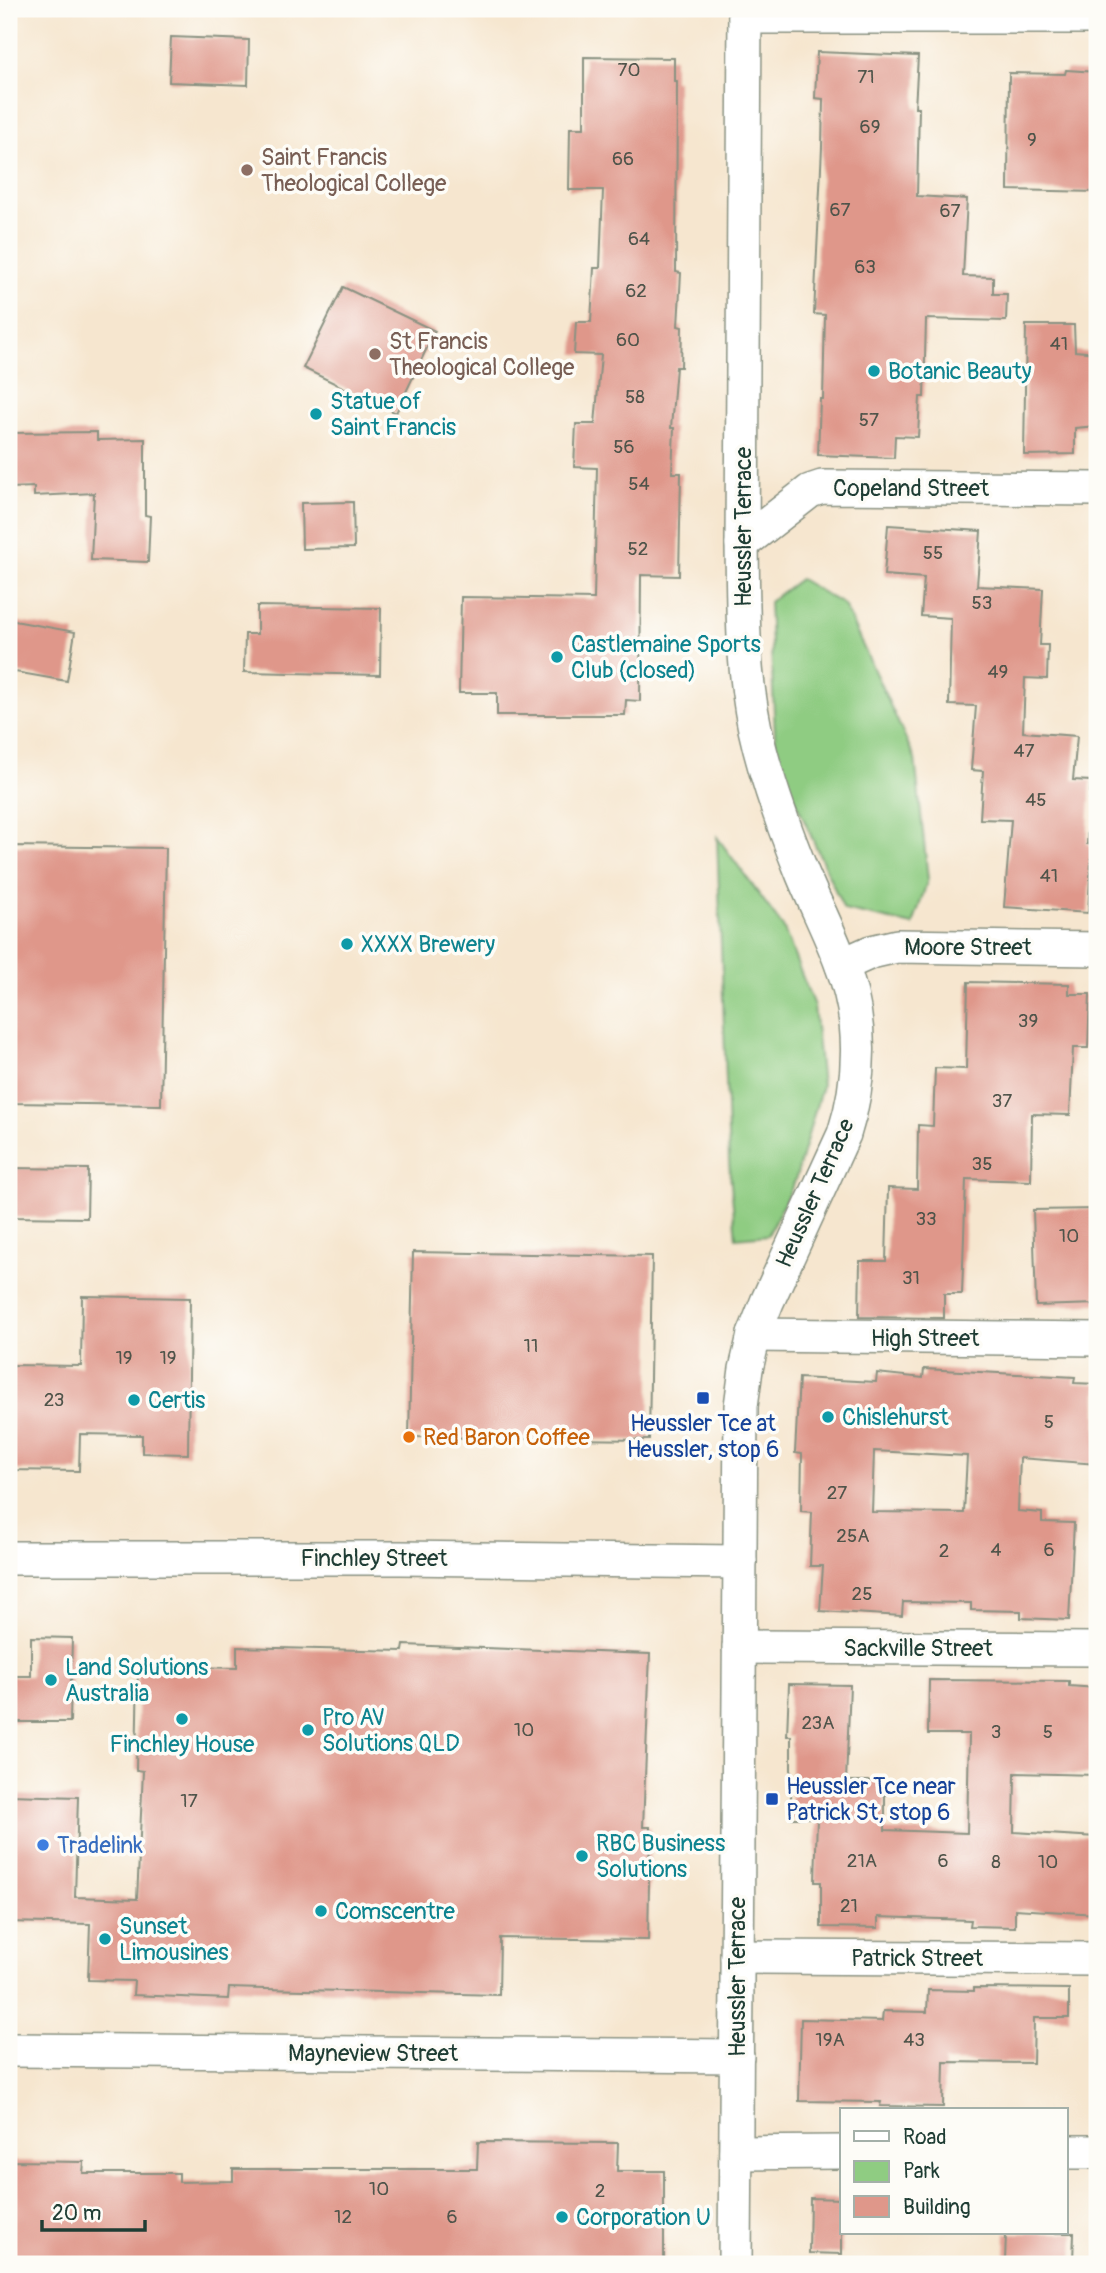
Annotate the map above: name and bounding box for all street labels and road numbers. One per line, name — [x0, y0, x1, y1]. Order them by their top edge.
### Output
street label: Heussler Terrace — [729, 446, 758, 607]
street label: Copeland Street — [833, 474, 990, 503]
street label: Moore Street — [904, 933, 1033, 962]
street label: Heussler Terrace — [769, 1113, 861, 1272]
street label: High Street — [871, 1324, 980, 1353]
street label: Finchley Street — [300, 1544, 448, 1573]
street label: Sackville Street — [843, 1634, 993, 1663]
street label: Heussler Terrace — [723, 1896, 752, 2057]
street label: Patrick Street — [851, 1944, 984, 1973]
street label: Mayneview Street — [288, 2039, 459, 2068]

